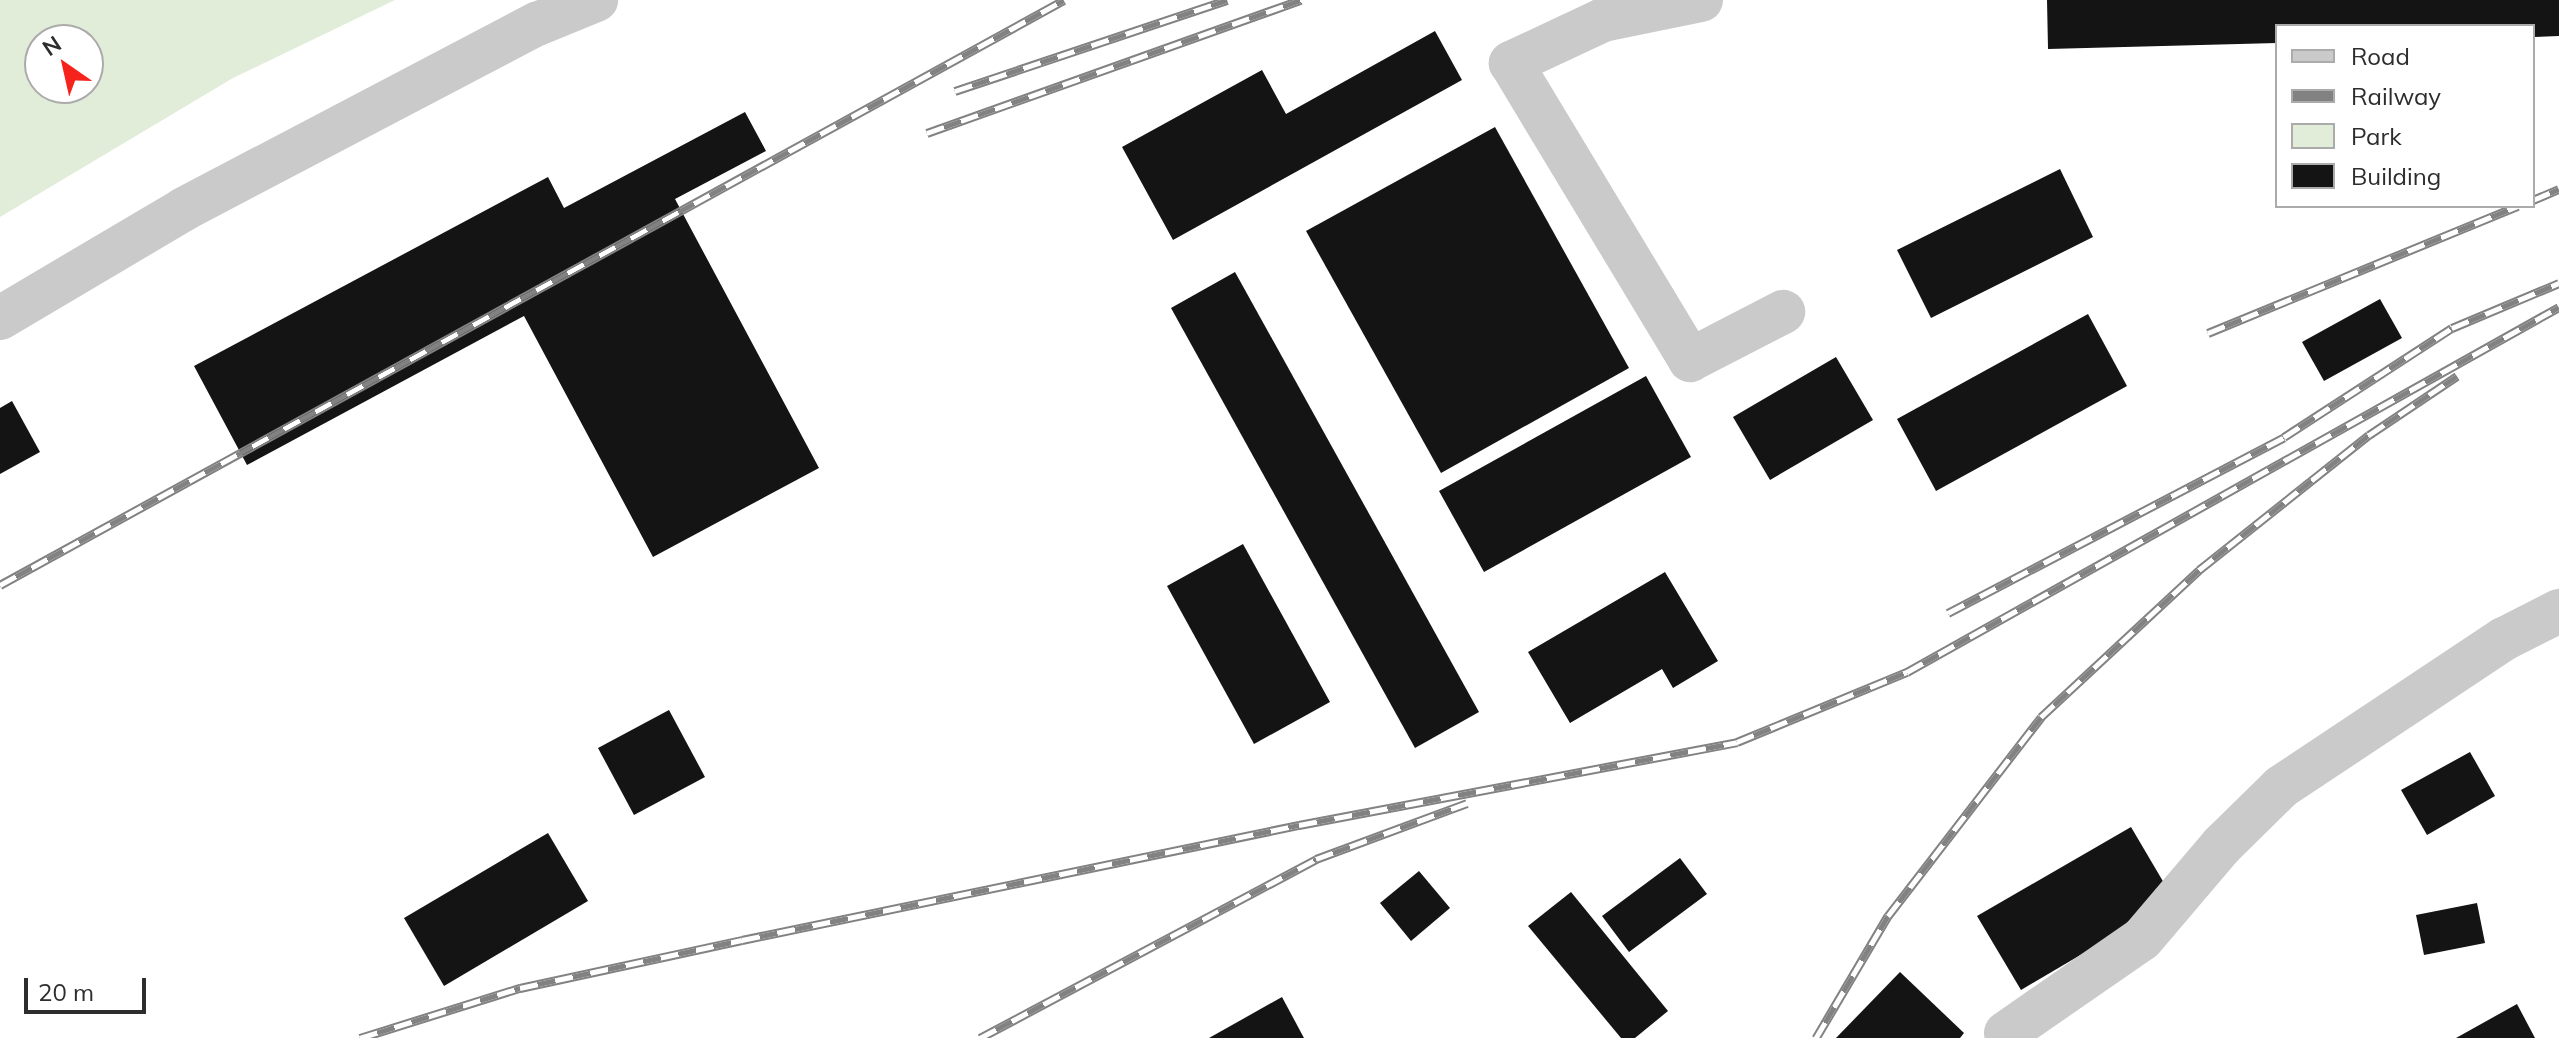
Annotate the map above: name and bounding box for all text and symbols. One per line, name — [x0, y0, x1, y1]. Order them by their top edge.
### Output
north arrow — [24, 24, 104, 104]
legend — [2275, 24, 2535, 208]
text: N — [37, 30, 66, 62]
text: Road — [2351, 41, 2410, 71]
text: Railway — [2351, 81, 2441, 111]
text: Park — [2351, 121, 2402, 151]
text: Building — [2351, 161, 2441, 191]
scale bar — [28, 962, 150, 1012]
text: 20 m — [38, 977, 94, 1007]

